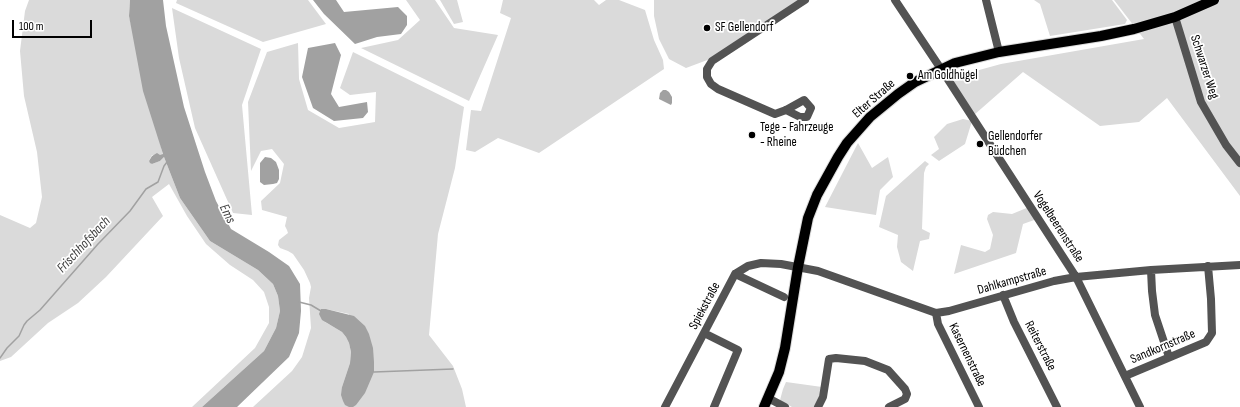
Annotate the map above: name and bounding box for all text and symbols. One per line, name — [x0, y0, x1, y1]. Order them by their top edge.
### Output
scale bar — [14, 12, 94, 38]
text: 100 m — [19, 19, 44, 34]
place label: SF Gellendorf — [715, 20, 774, 36]
marker: SF Gellendorf — [702, 23, 712, 33]
street label: Schwarzer Weg — [1186, 33, 1222, 101]
place label: Am Goldhügel — [918, 68, 978, 84]
marker: Am Goldhügel — [905, 71, 915, 81]
street label: Elter Straße — [849, 76, 899, 122]
place label: Tege - Fahrzeuge - Rheine — [760, 120, 833, 151]
place label: Gellendorfer Büdchen — [988, 129, 1043, 160]
marker: Tege - Fahrzeuge - Rheine — [747, 130, 757, 140]
marker: Gellendorfer Büdchen — [975, 139, 985, 149]
street label: Vogelbeerenstraße — [1029, 189, 1087, 265]
water label: Ems — [215, 202, 239, 226]
water label: Frischhofsbach — [54, 213, 114, 277]
street label: Dahlkampstraße — [976, 264, 1048, 298]
street label: Spiekstraße — [686, 280, 724, 332]
street label: Reiterstraße — [1021, 318, 1059, 374]
street label: Kasernenstraße — [945, 321, 989, 389]
street label: Sandkornstraße — [1128, 326, 1198, 368]

